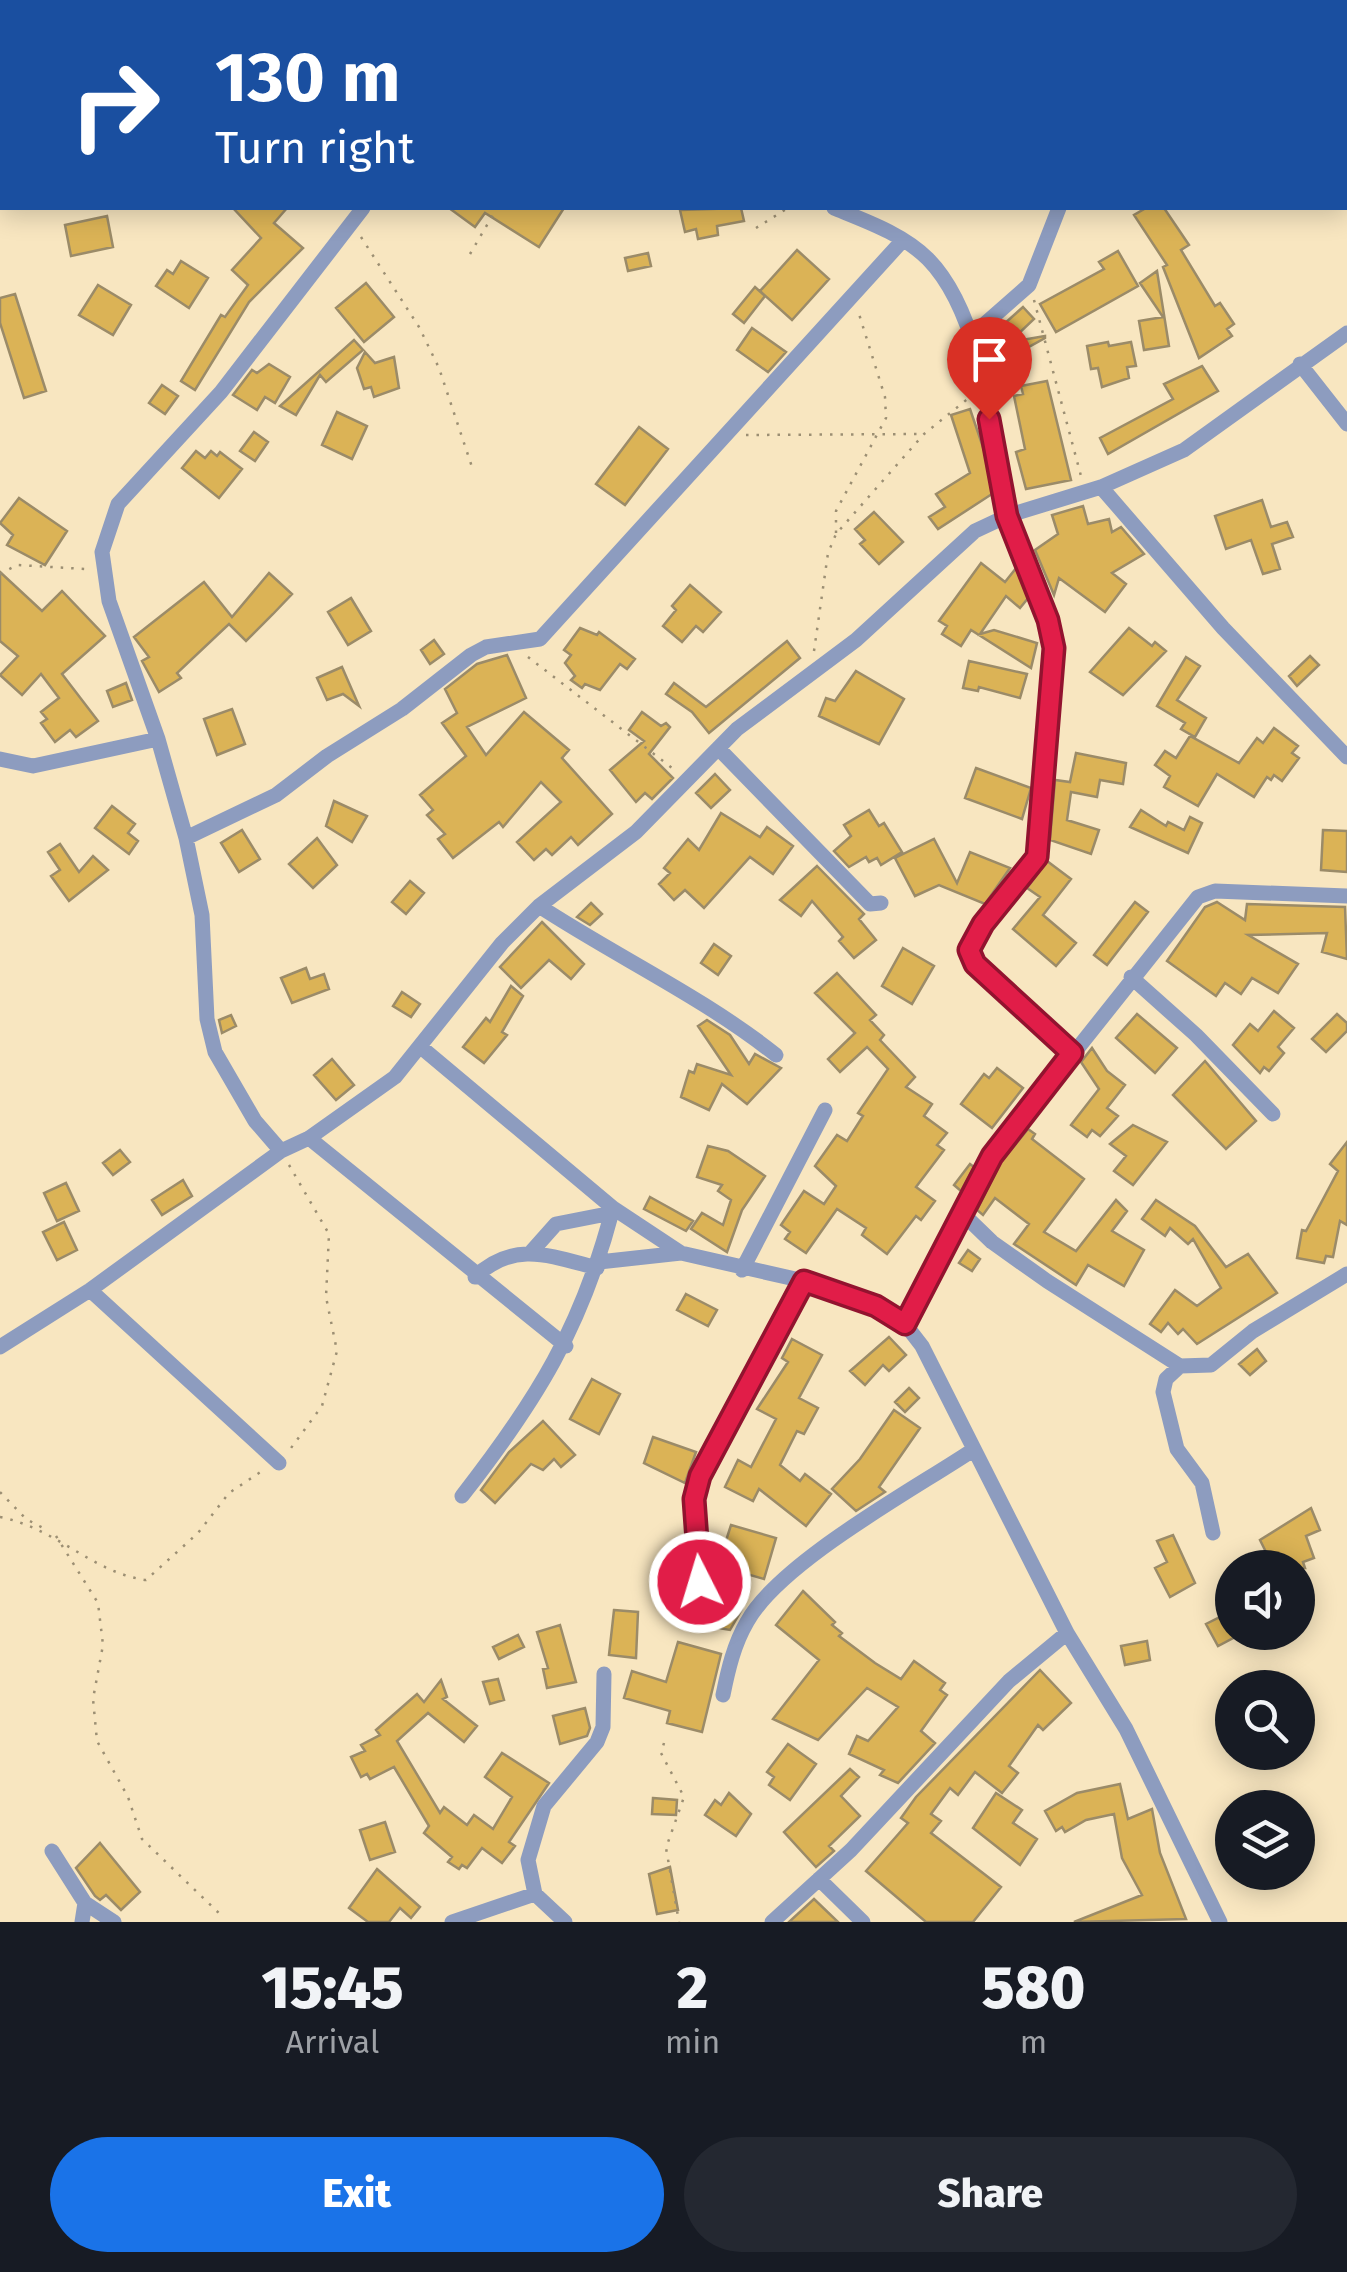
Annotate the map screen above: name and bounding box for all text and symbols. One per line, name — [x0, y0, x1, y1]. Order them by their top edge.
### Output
text: 130 m — [215, 36, 401, 120]
icon: right — [50, 40, 180, 170]
text: Turn right — [215, 121, 414, 175]
pin — [947, 317, 1032, 420]
icon: arrive — [962, 332, 1017, 387]
position arrow — [648, 1530, 752, 1634]
map controls — [1215, 1550, 1315, 1890]
button: sound — [1215, 1550, 1315, 1650]
button: search — [1215, 1670, 1315, 1770]
button: layers — [1215, 1790, 1315, 1890]
text: 15:45 — [262, 1952, 403, 2024]
text: 2 — [677, 1952, 708, 2024]
text: 580 — [982, 1952, 1085, 2024]
text: Arrival — [286, 2023, 379, 2061]
text: min — [665, 2023, 720, 2061]
text: m — [1020, 2023, 1047, 2061]
button: Exit — [50, 2137, 664, 2252]
button: Share — [684, 2137, 1297, 2252]

